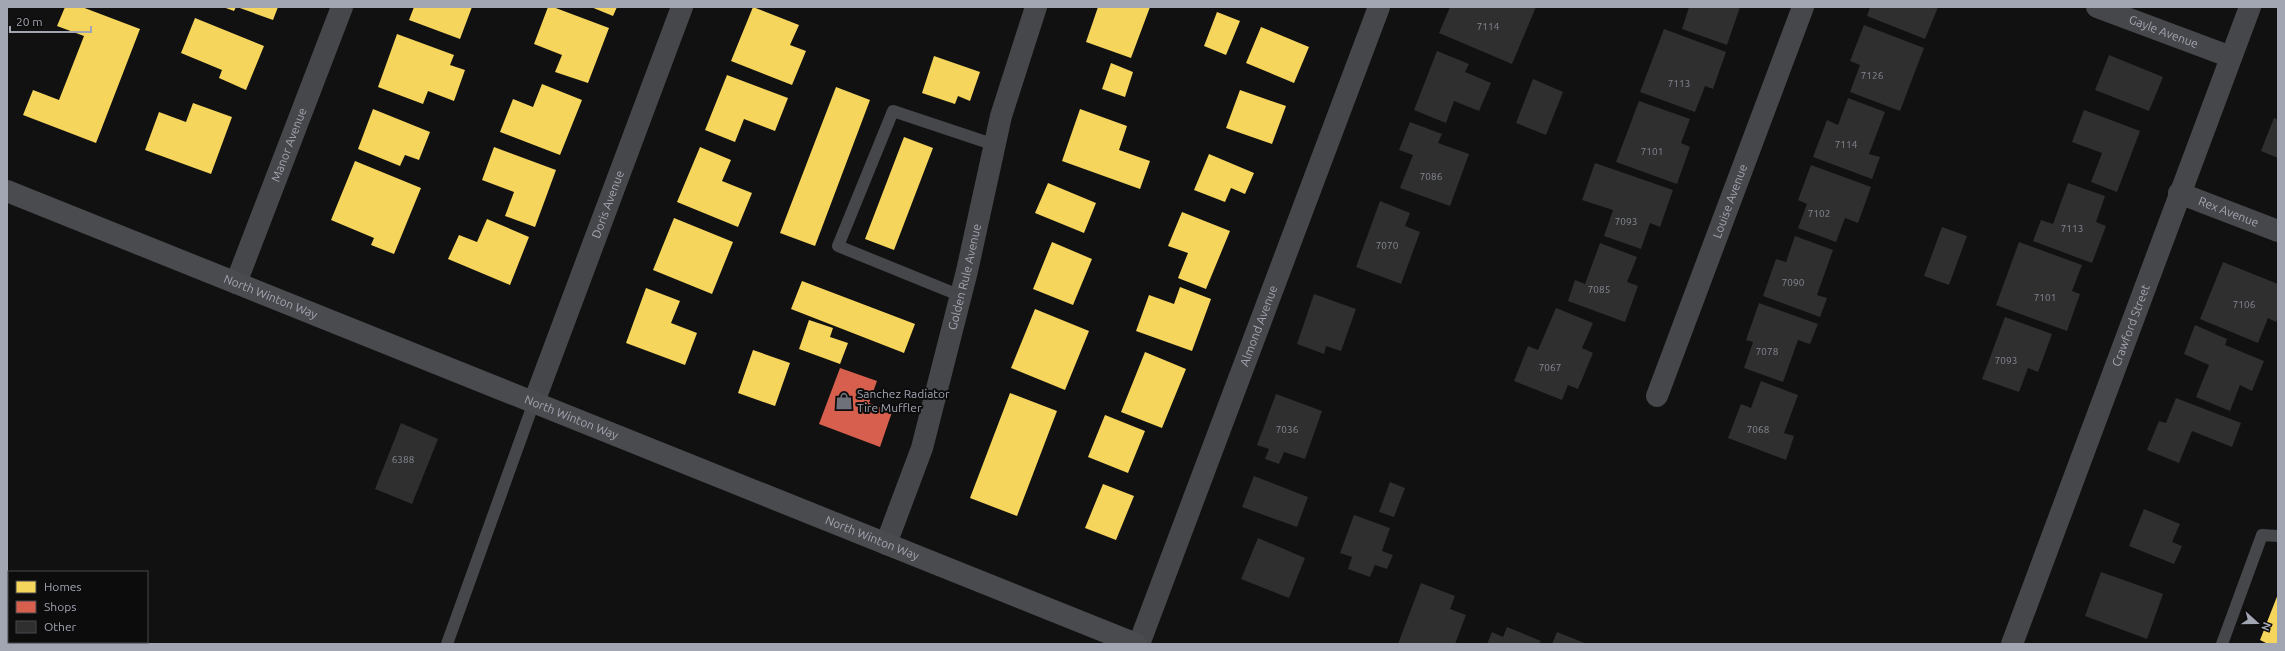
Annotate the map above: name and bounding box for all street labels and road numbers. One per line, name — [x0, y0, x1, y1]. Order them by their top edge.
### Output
street label: Gayle Avenue — [2127, 13, 2200, 50]
street label: Manor Avenue — [268, 106, 309, 184]
street label: Louise Avenue — [1710, 162, 1749, 240]
street label: Doris Avenue — [589, 169, 626, 240]
street label: Rex Avenue — [2197, 194, 2261, 229]
street label: Golden Rule Avenue — [945, 222, 983, 331]
street label: North Winton Way — [222, 272, 320, 321]
street label: Crawford Street — [2109, 282, 2152, 368]
street label: Almond Avenue — [1237, 283, 1280, 368]
street label: North Winton Way — [523, 392, 620, 442]
street label: North Winton Way — [823, 513, 921, 562]

